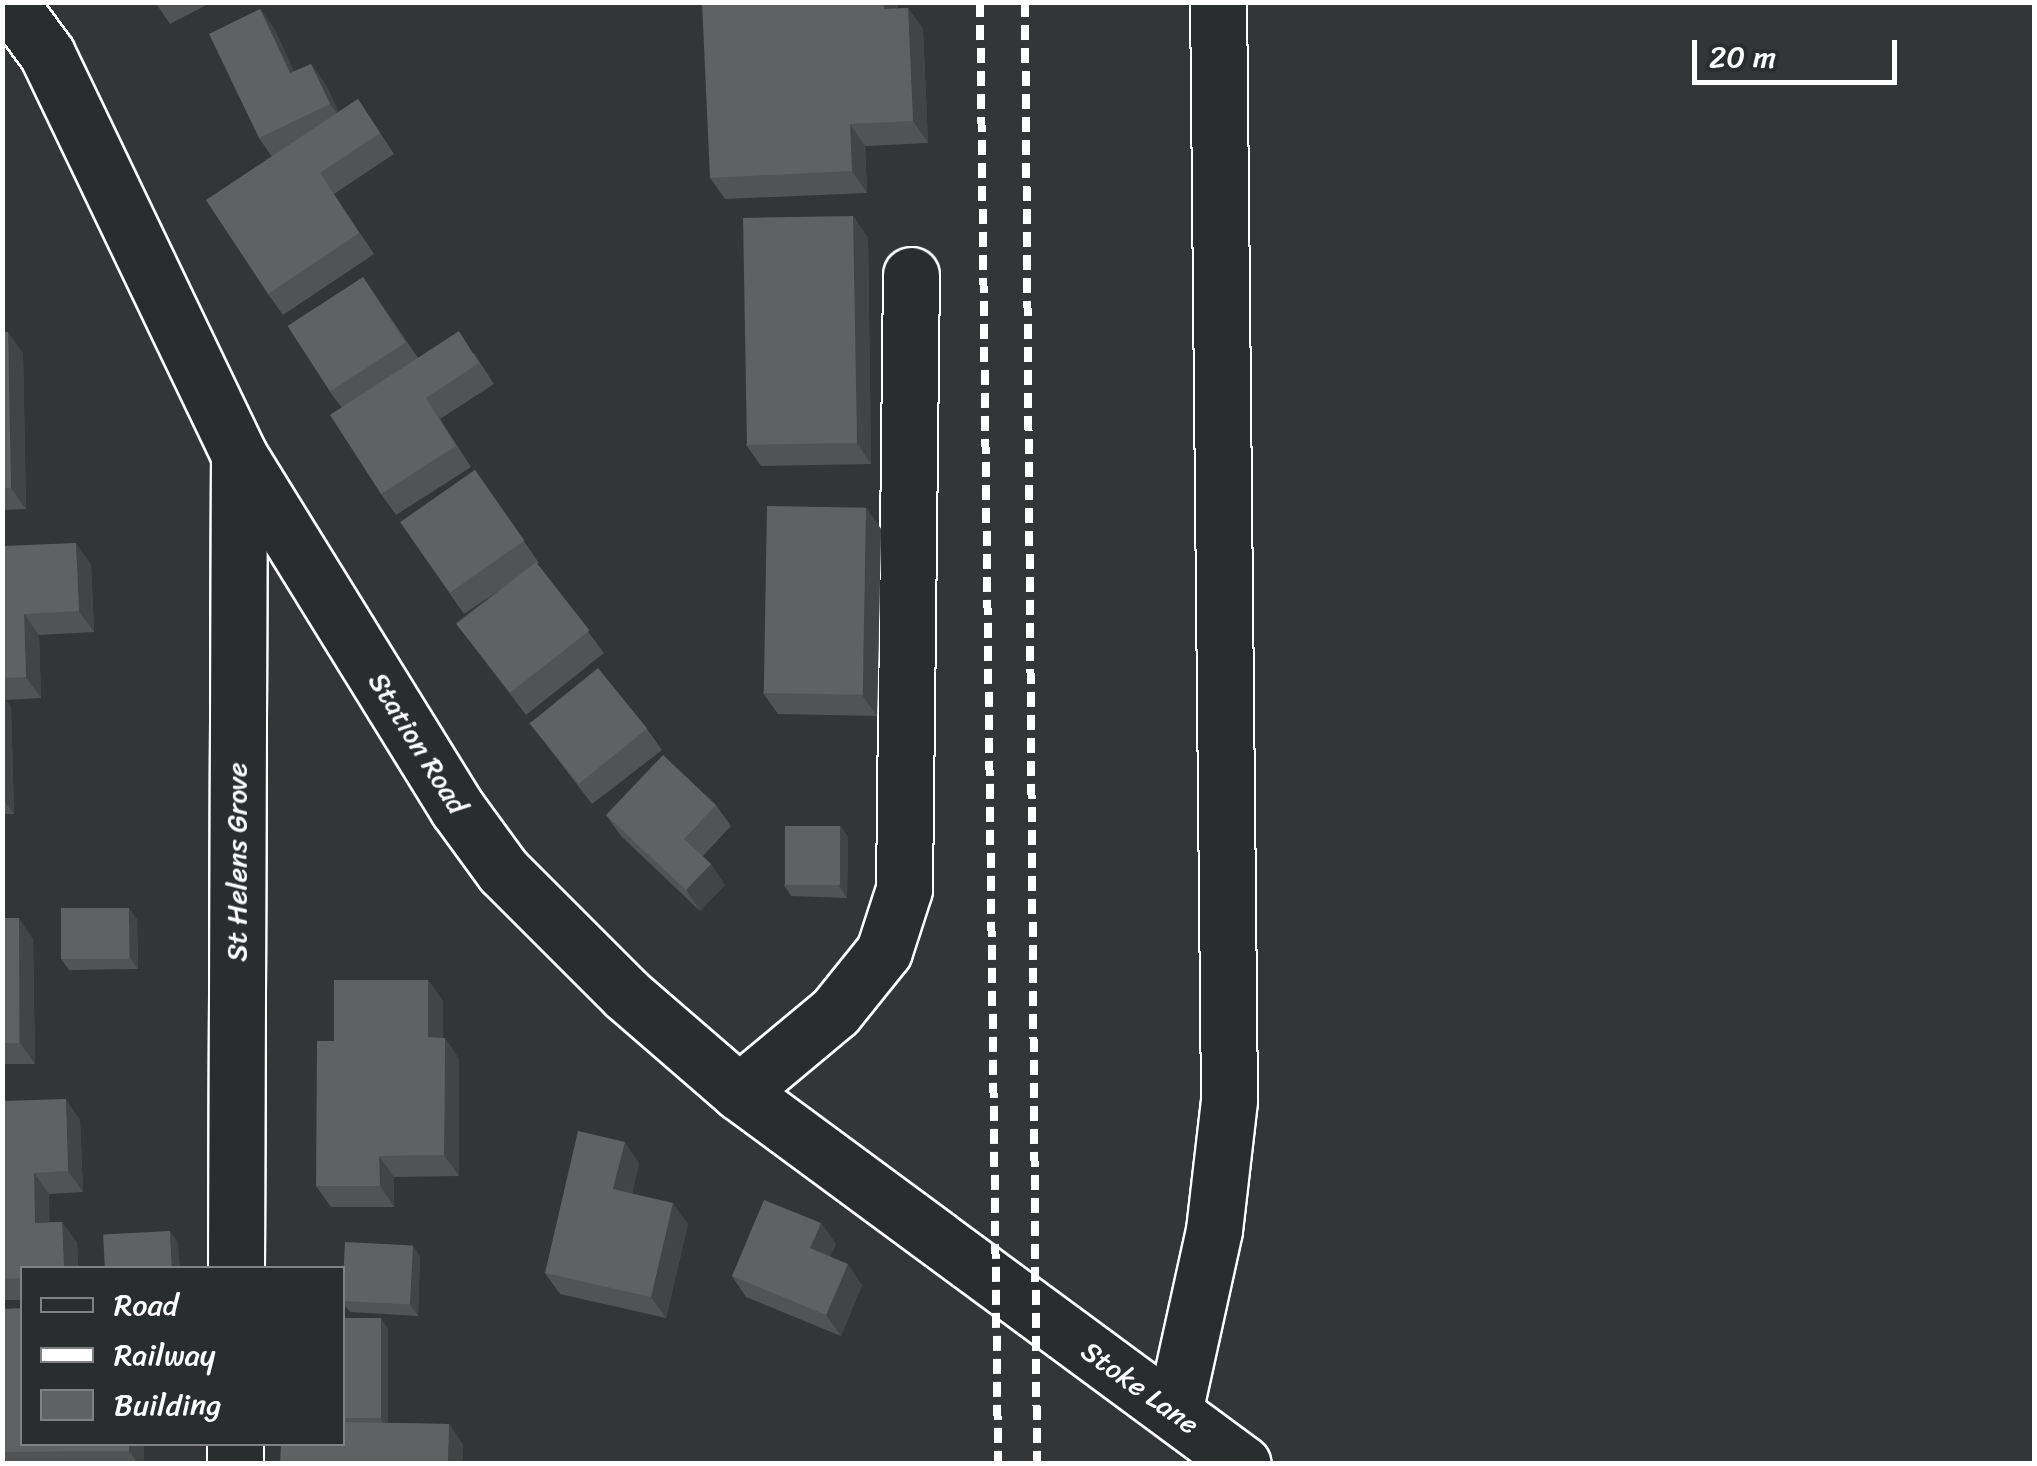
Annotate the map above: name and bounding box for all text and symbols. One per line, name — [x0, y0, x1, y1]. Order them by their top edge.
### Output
scale bar — [1697, 20, 1902, 82]
text: 20 m — [1709, 30, 1776, 84]
street label: Station Road — [361, 666, 475, 820]
street label: St Helens Grove — [220, 763, 254, 961]
legend — [20, 1266, 345, 1446]
text: Road — [114, 1278, 178, 1332]
text: Railway — [114, 1328, 215, 1382]
street label: Stoke Lane — [1075, 1334, 1205, 1442]
text: Building — [114, 1378, 221, 1432]

